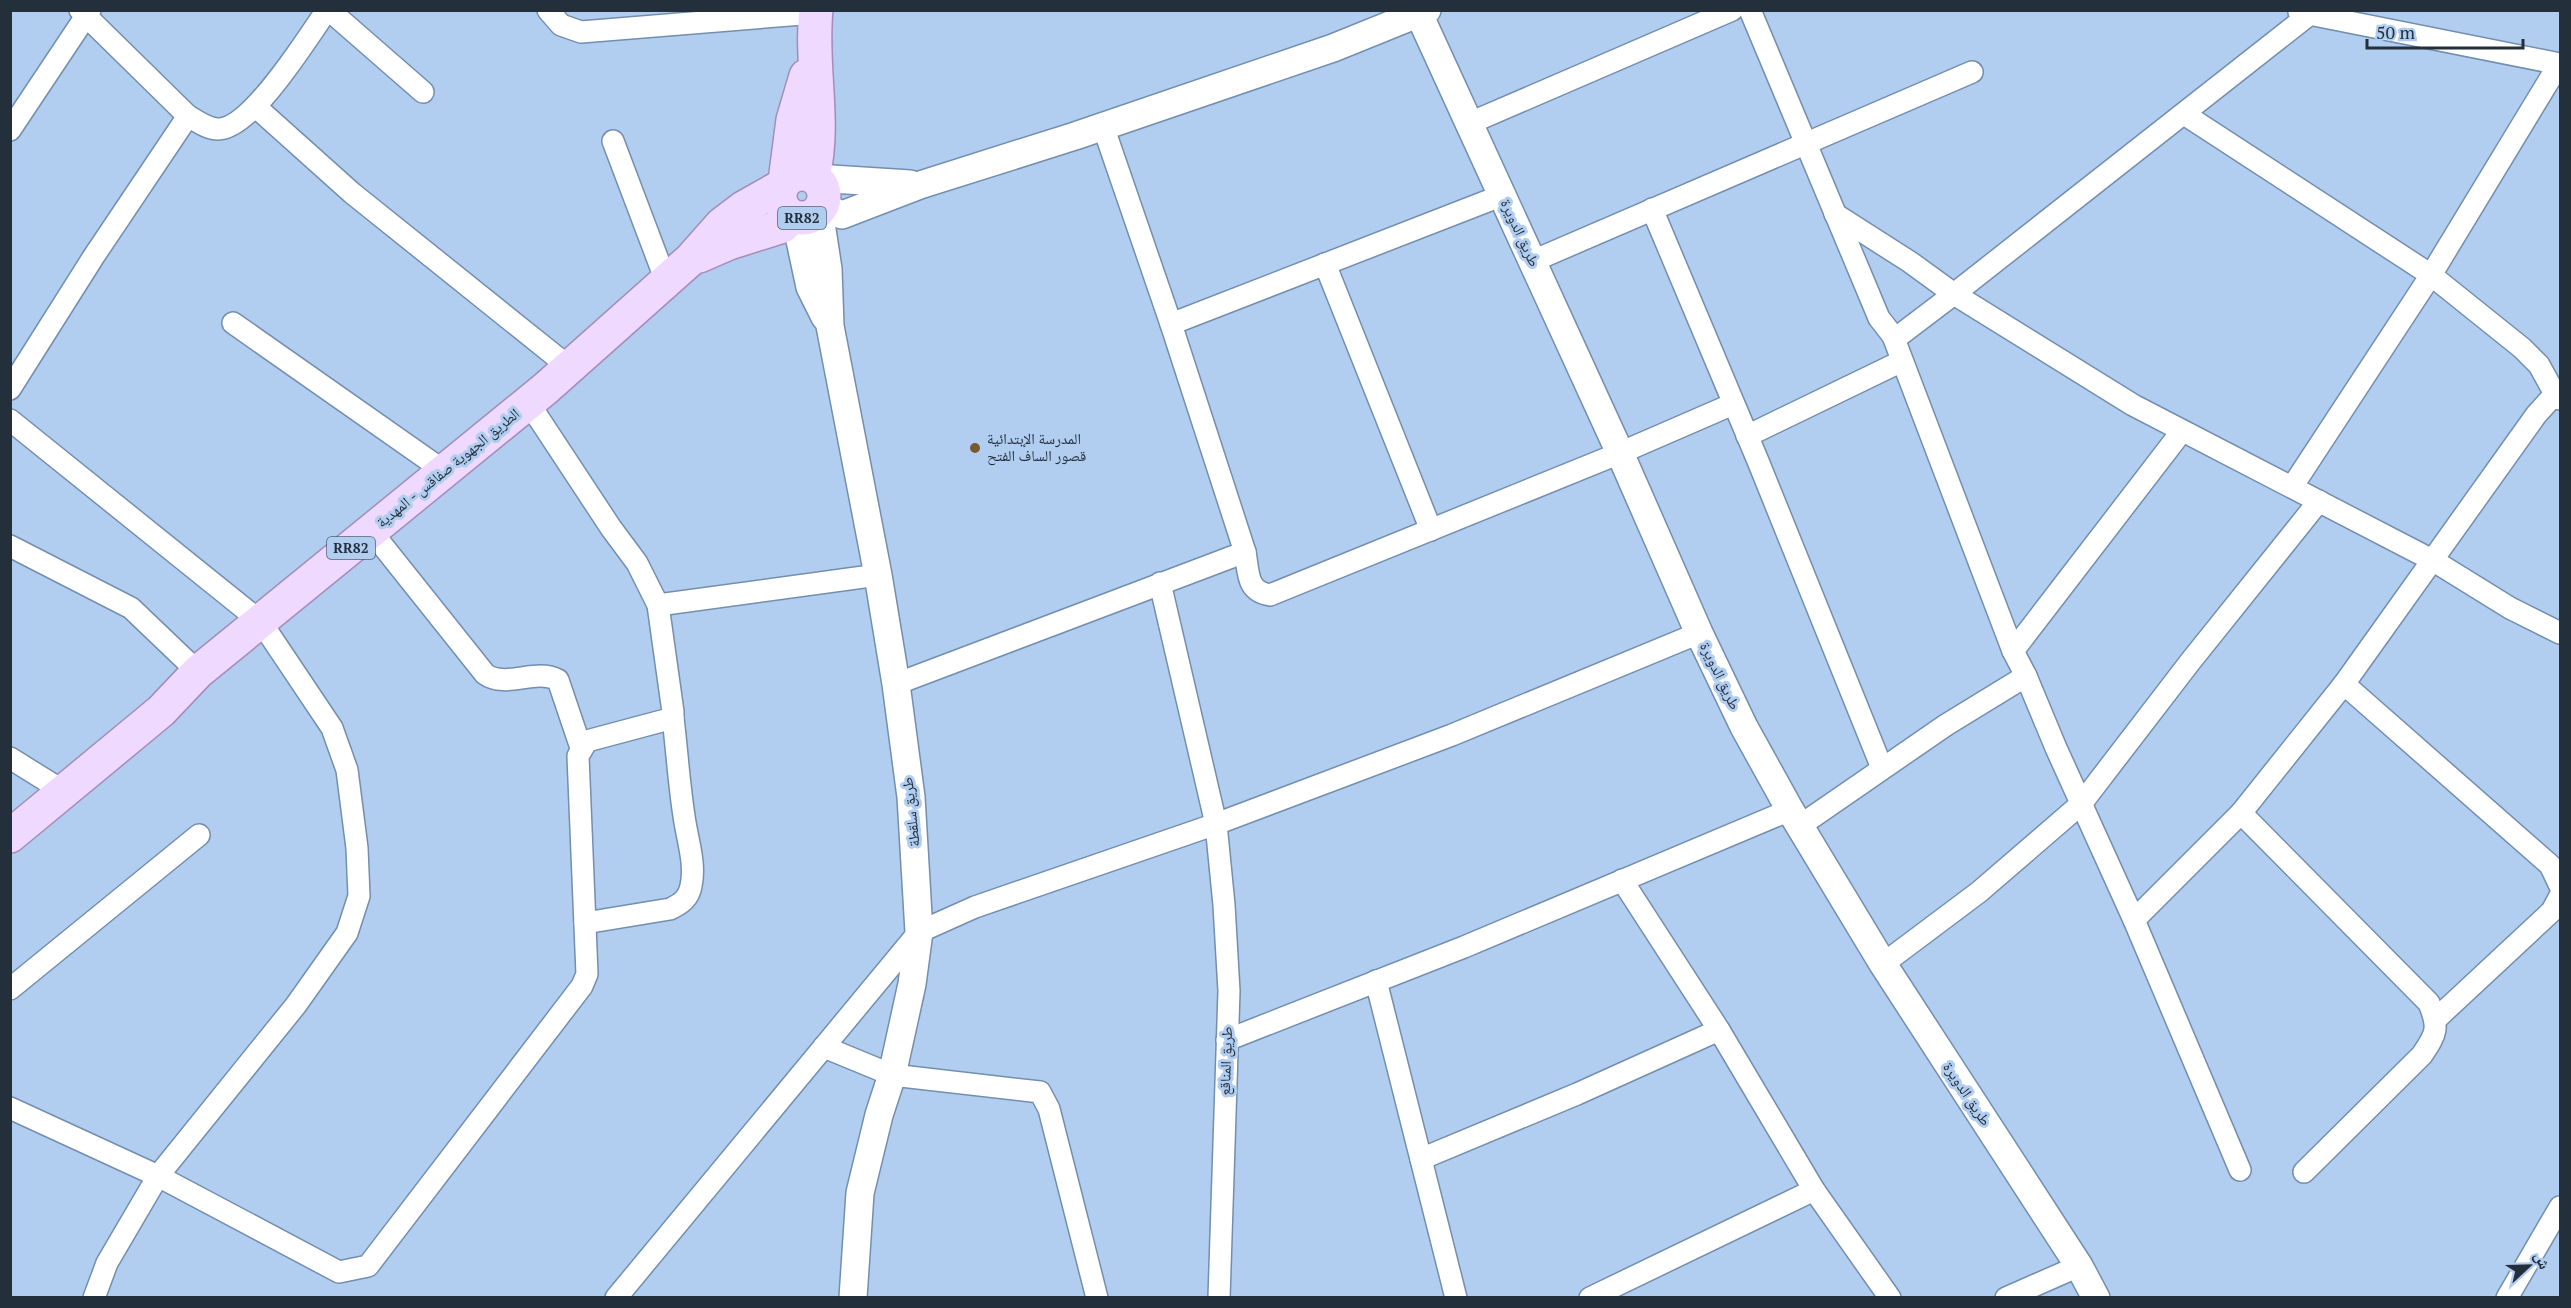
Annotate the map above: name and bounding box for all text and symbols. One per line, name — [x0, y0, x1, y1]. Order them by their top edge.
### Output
scale bar — [2367, 12, 2523, 50]
text: 50 m — [2376, 20, 2416, 44]
street label: طريق الدويرة — [1496, 195, 1545, 270]
road number: RR82 — [778, 207, 826, 229]
street label: الطريق الجهوية صفاقس - المهدية — [372, 403, 524, 532]
place label: المدرسة الإبتدائية قصور الساف الفتح — [987, 428, 1086, 466]
marker: المدرسة الإبتدائية قصور الساف الفتح — [968, 441, 982, 455]
road number: RR82 — [327, 537, 375, 559]
street label: طريق الدويرة — [1695, 639, 1746, 713]
street label: طريق سلقطة — [896, 776, 925, 848]
street label: طريق المناقع — [1214, 1026, 1237, 1096]
street label: طريق الدويرة — [1938, 1058, 1996, 1130]
north arrow — [2499, 1236, 2559, 1296]
text: ش — [2530, 1248, 2556, 1272]

